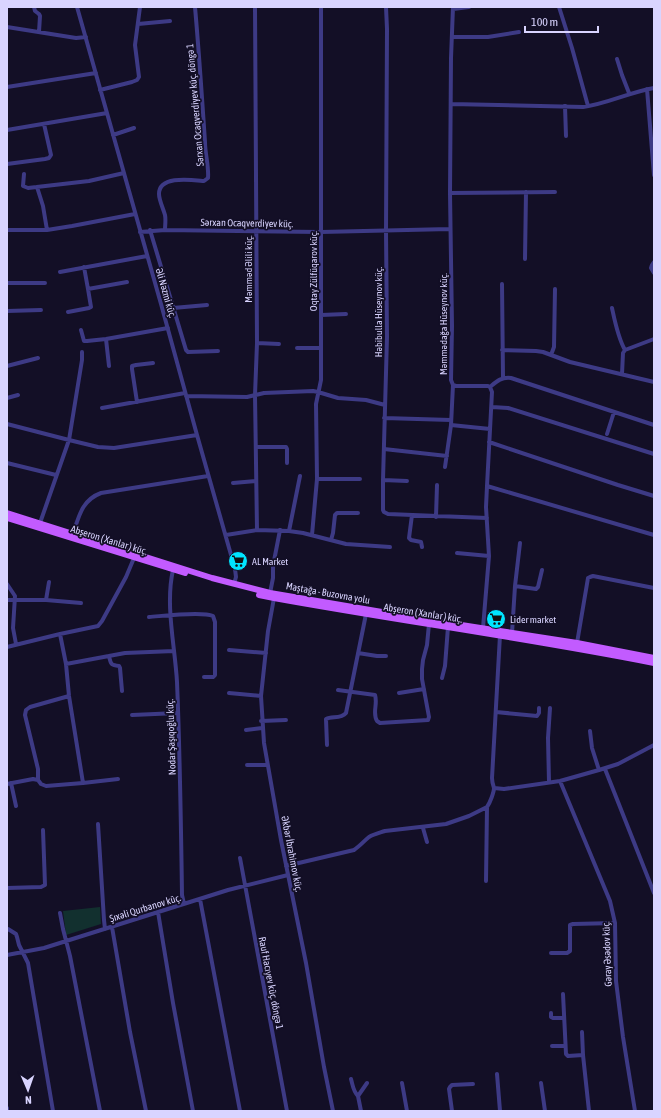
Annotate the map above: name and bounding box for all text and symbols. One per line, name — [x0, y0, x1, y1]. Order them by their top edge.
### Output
scale bar — [525, 8, 598, 34]
text: 100 m — [531, 15, 558, 29]
street label: Sərxan Ocaqverdiyev küç. döngə 1 — [184, 43, 206, 167]
street label: Sərxan Ocaqverdiyev küç. — [201, 217, 294, 229]
street label: Oqtay Zülfüqarov küç. — [308, 231, 319, 311]
street label: Məmməd Əlili küç. — [243, 235, 254, 303]
street label: Həbibulla Hüseynov küç. — [373, 266, 384, 357]
street label: Əli Nəzmi küç. — [154, 267, 178, 319]
street label: Məmmədağa Hüseynov küç. — [438, 273, 449, 375]
street label: Abşeron ( Xanlar ) küç. — [69, 523, 149, 557]
supermarket icon: AL Market — [227, 550, 249, 572]
place label: AL Market — [252, 556, 288, 567]
street label: Maştağa - Buzovna yolu — [285, 580, 371, 606]
street label: Abşeron ( Xanlar ) küç. — [383, 601, 463, 625]
supermarket icon: Lider market — [485, 608, 507, 630]
place label: Lider market — [510, 614, 556, 625]
street label: Nodar Şaşıqoğlu küç. — [164, 698, 178, 775]
street label: Əkbər İbrahimov küç. — [279, 815, 305, 893]
street label: Şıxəli Qurbanov küç. — [108, 892, 182, 924]
street label: Gəray Əsədov küç. — [600, 921, 614, 987]
street label: Rauf Hacıyev küç. döngə 1 — [257, 936, 285, 1031]
north arrow — [8, 1070, 48, 1110]
text: N — [25, 1094, 32, 1106]

